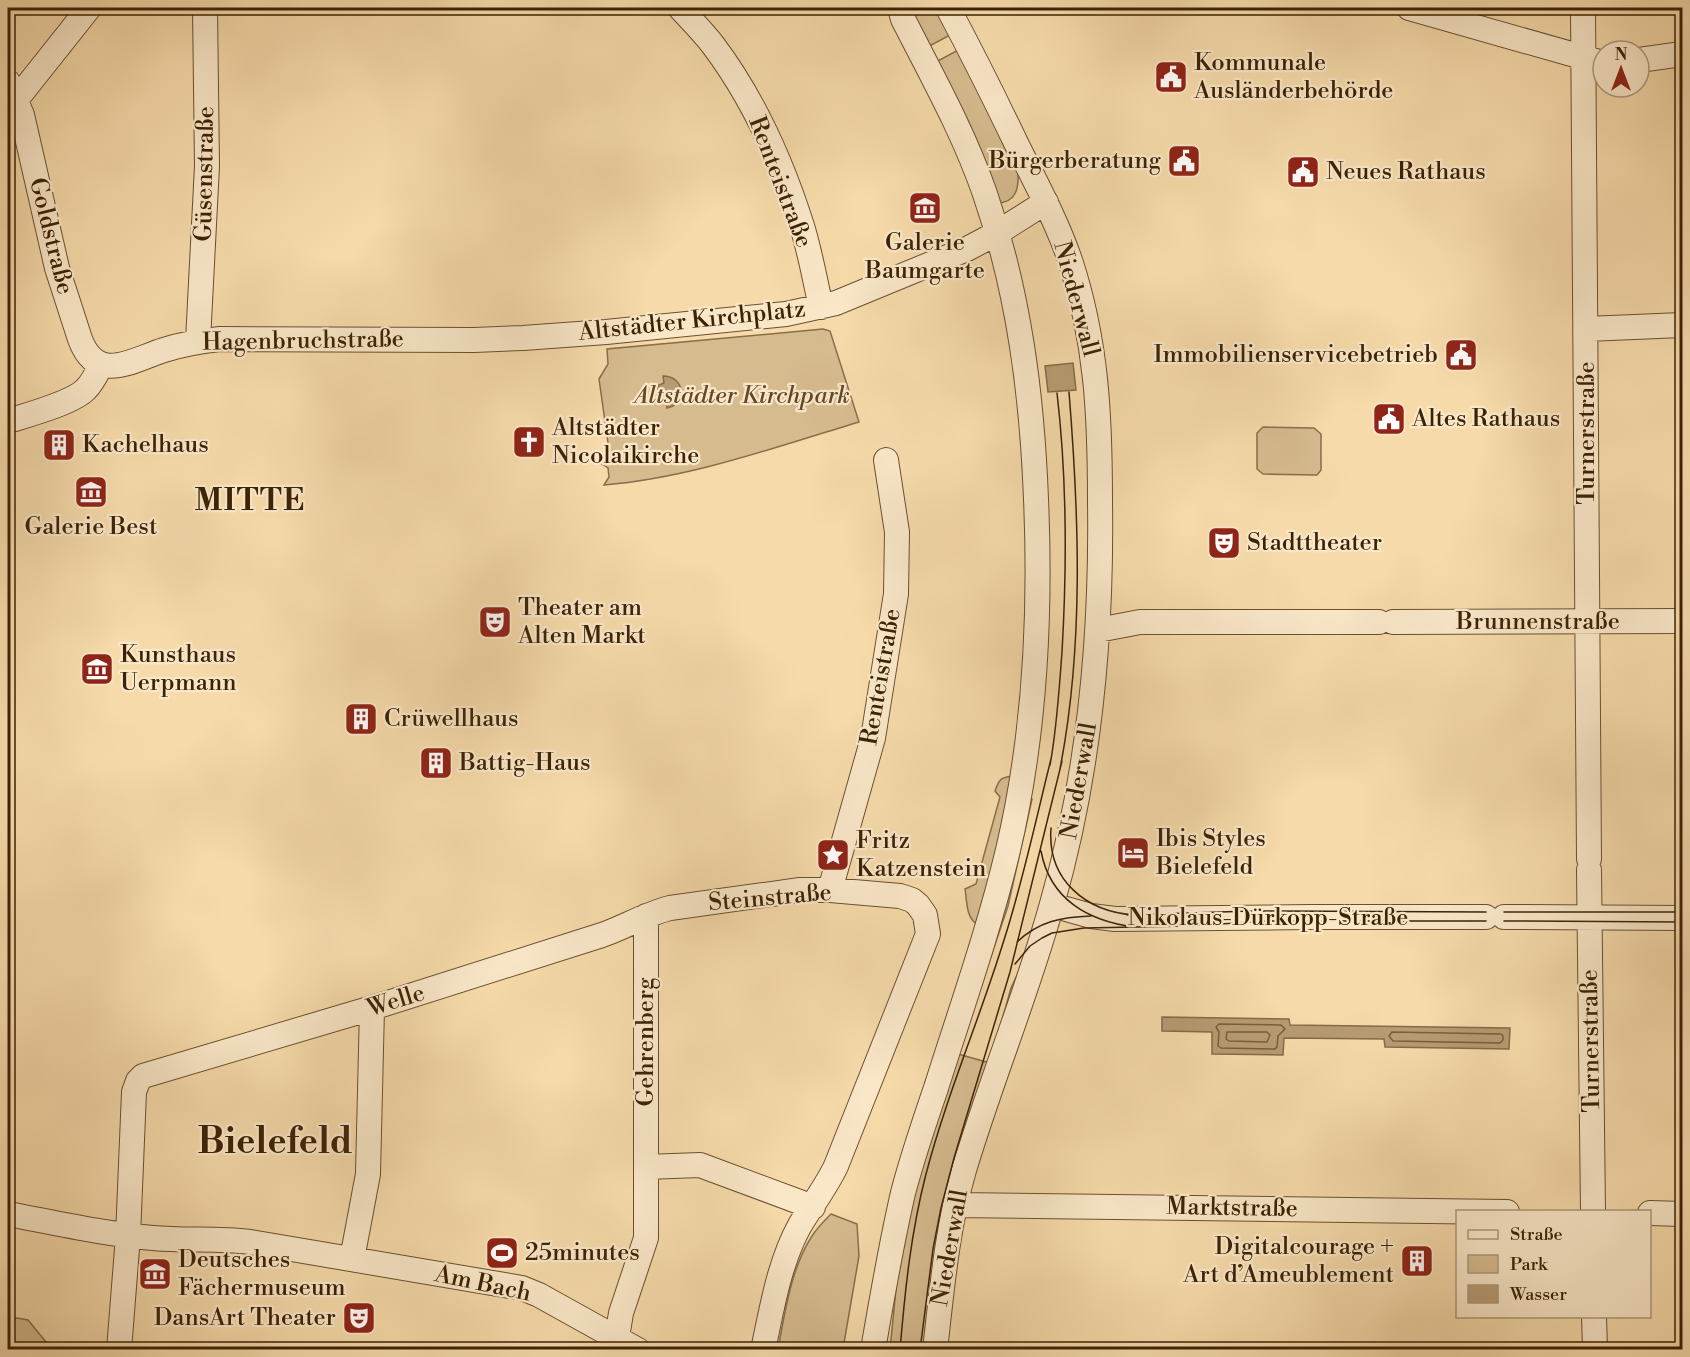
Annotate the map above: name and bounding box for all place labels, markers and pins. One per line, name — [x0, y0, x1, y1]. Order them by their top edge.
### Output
place label: Kommunale Ausländerbehörde — [1193, 48, 1393, 106]
public building icon: Kommunale Ausländerbehörde — [1153, 59, 1189, 95]
public building icon: Bürgerberatung — [1166, 143, 1202, 179]
place label: Bürgerberatung — [988, 146, 1162, 176]
public building icon: Neues Rathaus — [1285, 154, 1321, 190]
place label: Neues Rathaus — [1326, 157, 1486, 187]
museum icon: Galerie Baumgarte — [907, 190, 943, 226]
place label: Galerie Baumgarte — [864, 228, 985, 286]
public building icon: Immobilienservicebetrieb — [1443, 337, 1479, 373]
place label: Immobilienservicebetrieb — [1153, 340, 1438, 370]
public building icon: Altes Rathaus — [1371, 401, 1407, 437]
place label: Altes Rathaus — [1411, 404, 1560, 434]
place label: Altstädter Nicolaikirche — [551, 413, 699, 471]
church icon: Altstädter Nicolaikirche — [511, 424, 547, 460]
building icon: Kachelhaus — [41, 427, 77, 463]
place label: Kachelhaus — [82, 430, 209, 460]
museum icon: Galerie Best — [73, 474, 109, 510]
place label: Galerie Best — [24, 512, 158, 542]
theatre icon: Stadttheater — [1206, 525, 1242, 561]
place label: Stadttheater — [1247, 528, 1382, 558]
place label: Theater am Alten Markt — [517, 593, 646, 651]
theatre icon: Theater am Alten Markt — [477, 604, 513, 640]
place label: Kunsthaus Uerpmann — [120, 640, 237, 698]
museum icon: Kunsthaus Uerpmann — [79, 651, 115, 687]
building icon: Crüwellhaus — [343, 701, 379, 737]
place label: Crüwellhaus — [384, 704, 519, 734]
building icon: Battig-Haus — [418, 745, 454, 781]
place label: Battig-Haus — [458, 748, 590, 778]
place label: Ibis Styles Bielefeld — [1155, 824, 1266, 882]
place label: Fritz Katzenstein — [856, 826, 986, 884]
hotel icon: Ibis Styles Bielefeld — [1115, 835, 1151, 871]
place icon: Fritz Katzenstein — [815, 837, 851, 873]
place label: Digitalcourage + Art d’Ameublement — [1182, 1232, 1394, 1290]
sports icon: 25minutes — [484, 1235, 520, 1271]
place label: 25minutes — [525, 1238, 640, 1268]
building icon: Digitalcourage + Art d’Ameublement — [1399, 1243, 1435, 1279]
place label: Deutsches Fächermuseum — [178, 1245, 346, 1303]
museum icon: Deutsches Fächermuseum — [137, 1256, 173, 1292]
theatre icon: DansArt Theater — [341, 1300, 377, 1336]
place label: DansArt Theater — [154, 1303, 336, 1333]

